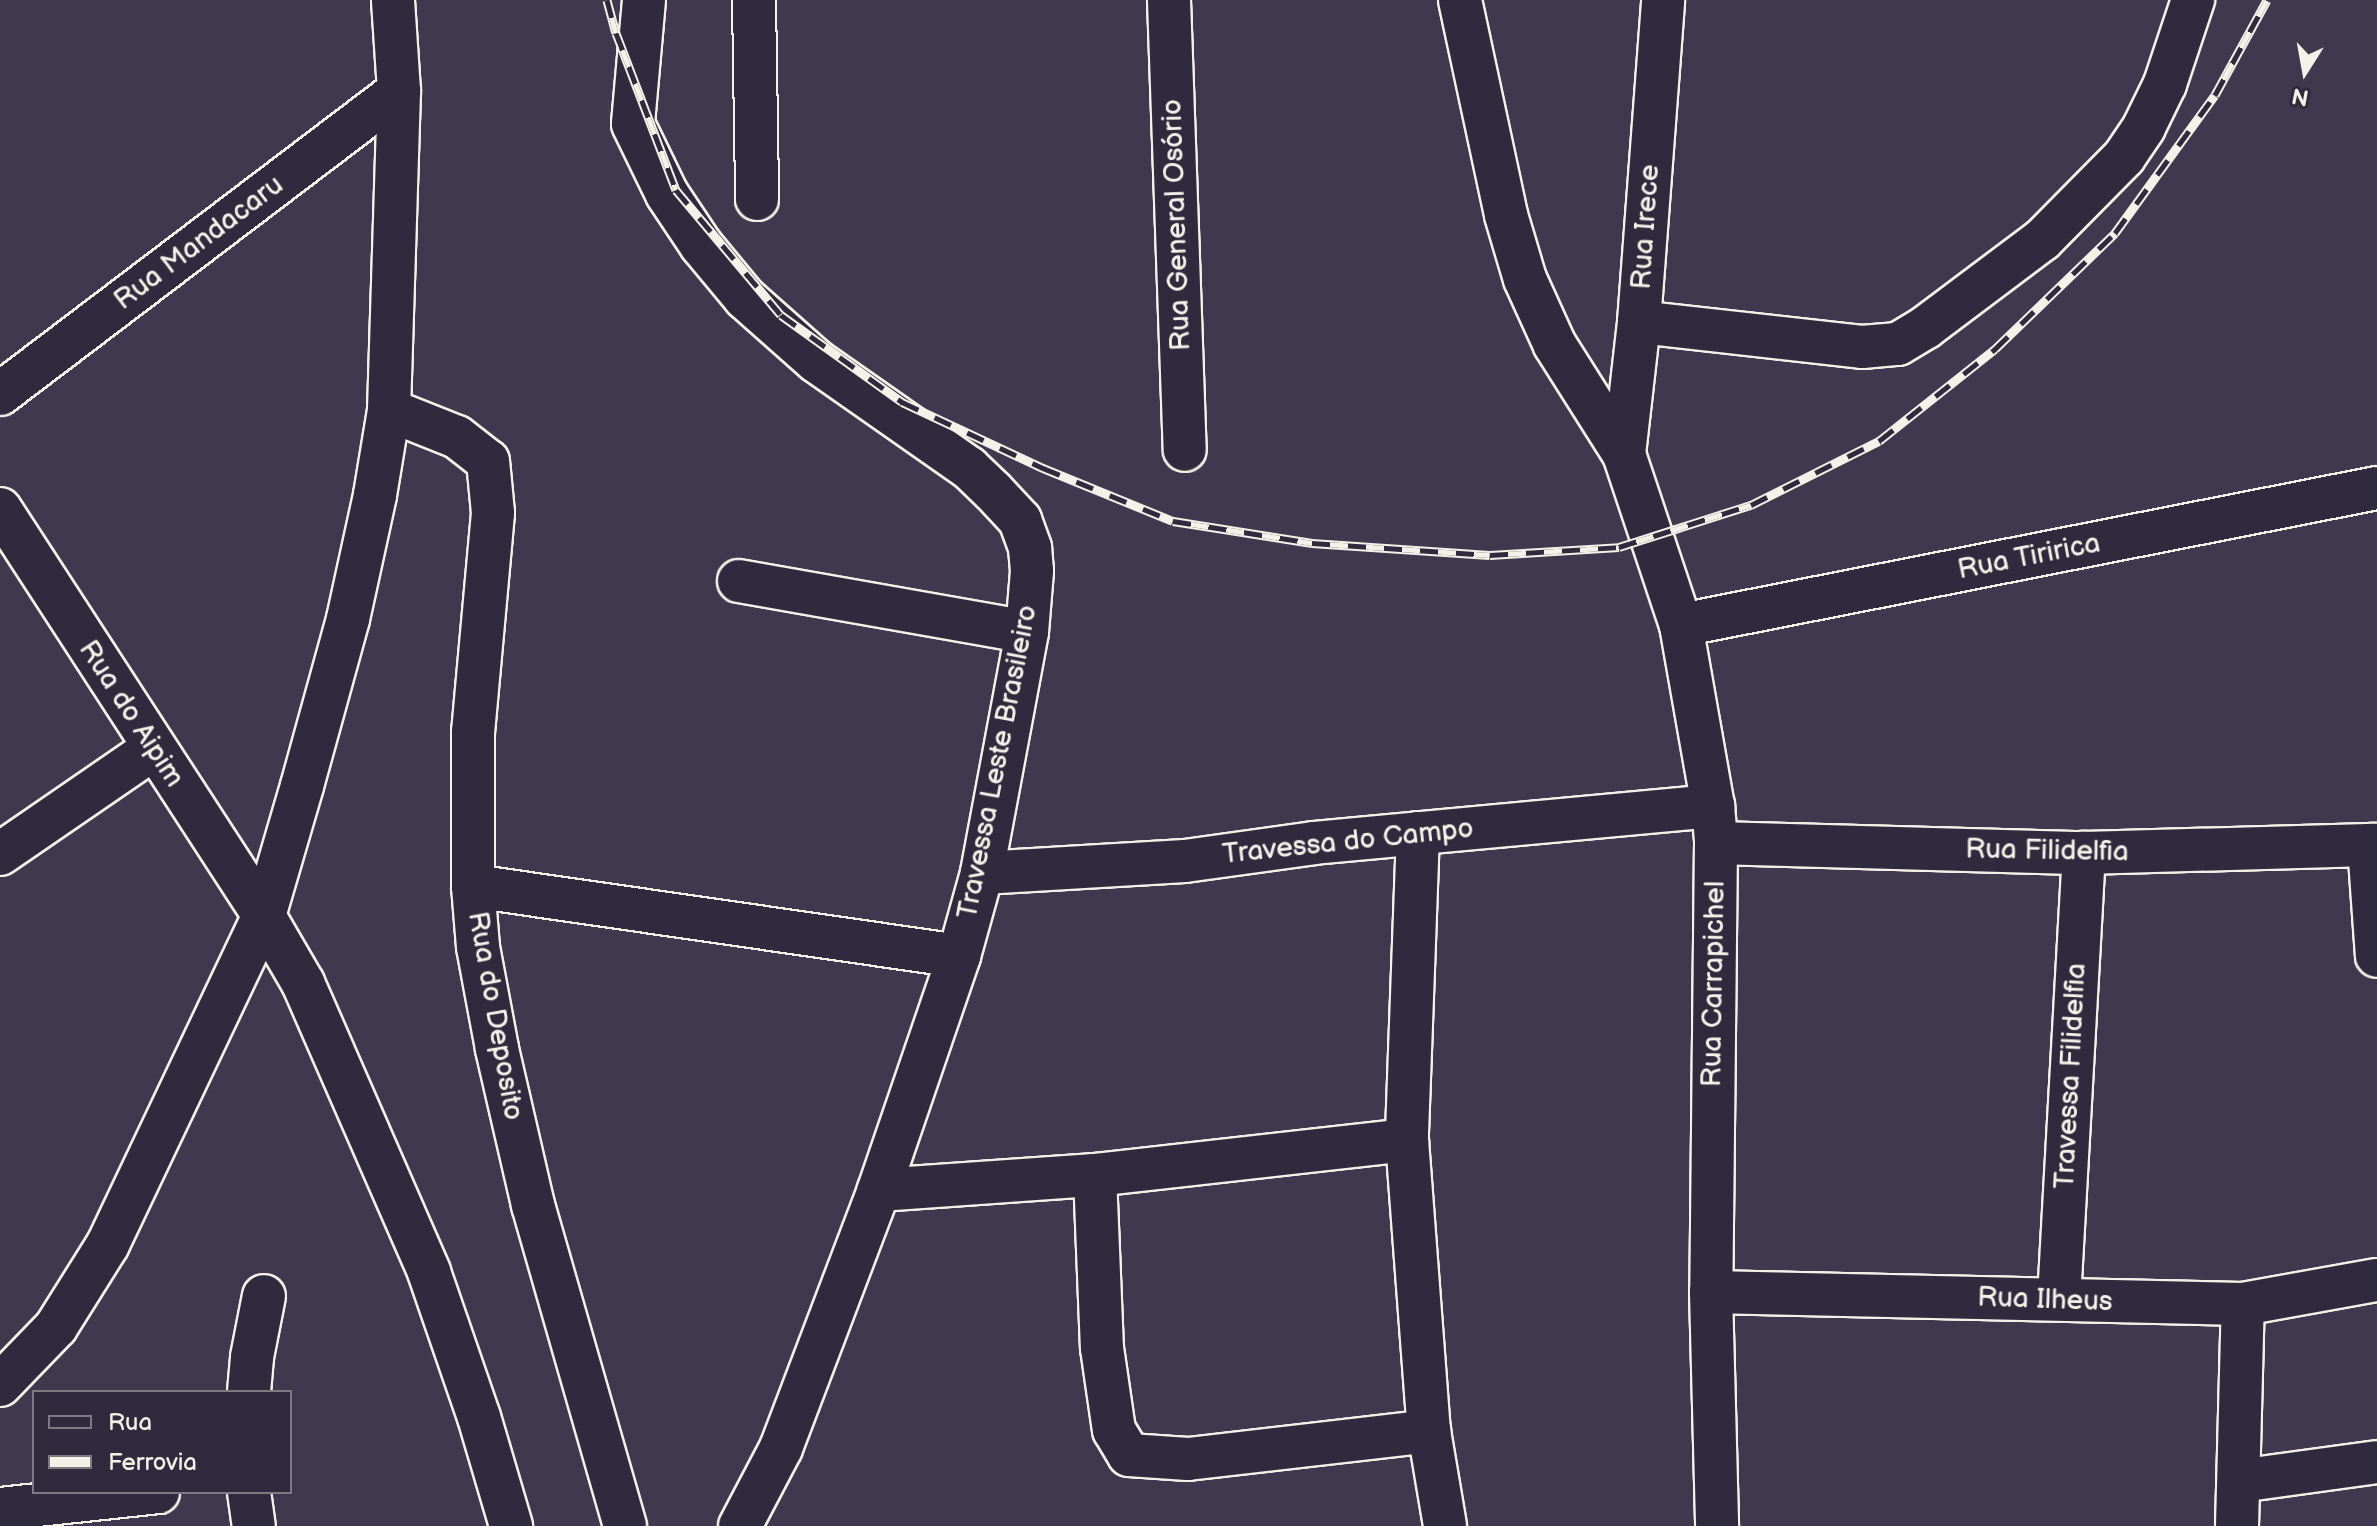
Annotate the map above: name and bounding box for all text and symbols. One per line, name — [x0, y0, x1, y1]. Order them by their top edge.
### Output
north arrow — [2265, 32, 2345, 112]
text: N — [2290, 81, 2311, 111]
street label: Rua General Osório — [1156, 99, 1198, 351]
street label: Rua Irece — [1625, 163, 1667, 291]
street label: Rua Mandacaru — [108, 168, 290, 318]
street label: Rua Tiririca — [1954, 527, 2104, 587]
street label: Travessa Leste Brasileiro — [951, 602, 1045, 922]
street label: Rua do Aipim — [71, 634, 191, 794]
street label: Travessa do Campo — [1221, 812, 1475, 872]
street label: Rua Filidelfia — [1965, 833, 2129, 869]
street label: Rua Carrapichel — [1695, 881, 1733, 1087]
street label: Rua do Deposito — [460, 909, 530, 1123]
street label: Travessa Filidelfia — [2048, 962, 2094, 1190]
street label: Rua Ilheus — [1977, 1281, 2113, 1319]
legend — [32, 1390, 292, 1494]
text: Rua — [108, 1408, 152, 1437]
text: Ferrovia — [108, 1448, 197, 1477]

